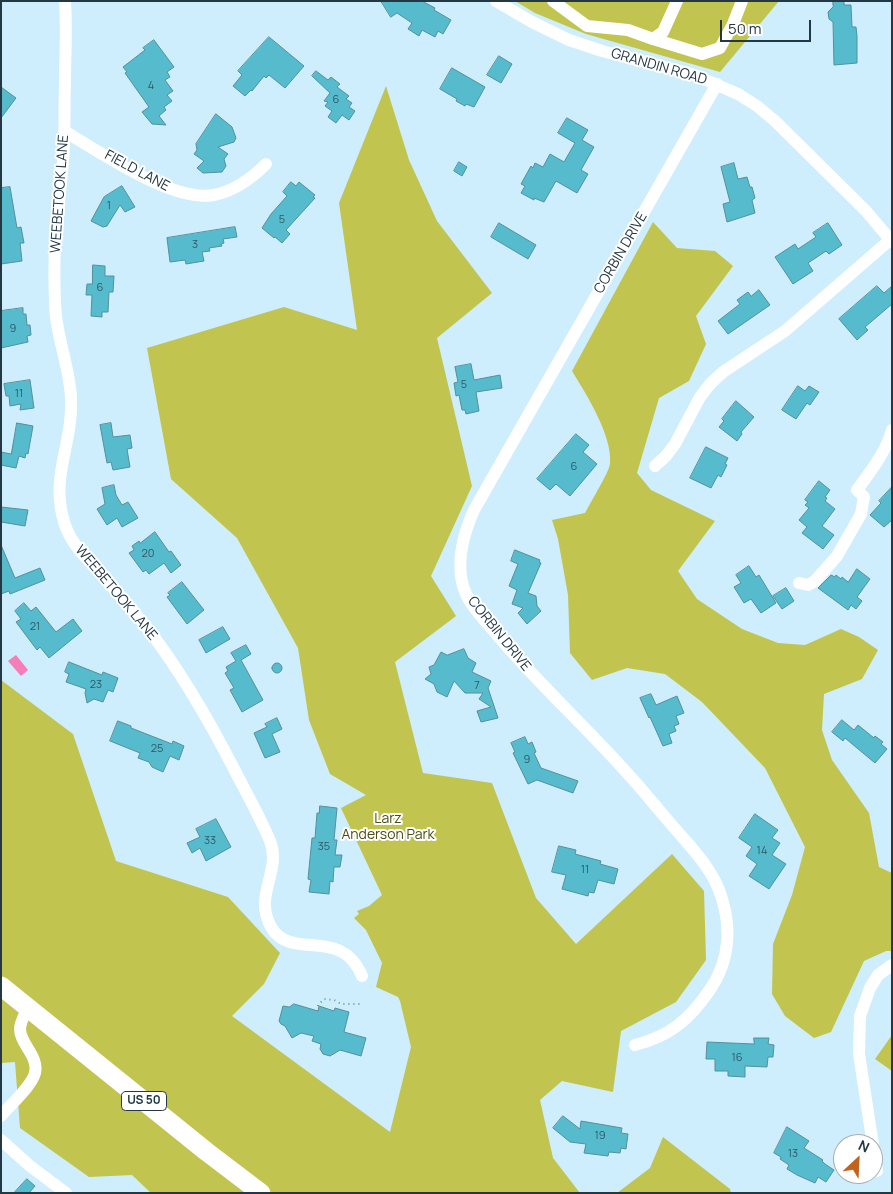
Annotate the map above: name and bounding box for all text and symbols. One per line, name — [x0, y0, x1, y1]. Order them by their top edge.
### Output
scale bar — [723, 10, 814, 42]
text: 50 m — [728, 18, 762, 39]
street label: GRANDIN ROAD — [609, 45, 709, 89]
house number: 4 — [148, 79, 154, 93]
house number: 6 — [333, 93, 339, 107]
street label: WEEBETOOK LANE — [47, 134, 73, 254]
street label: FIELD LANE — [102, 147, 172, 195]
house number: 1 — [107, 199, 111, 213]
street label: CORBIN DRIVE — [591, 209, 651, 297]
house number: 5 — [279, 213, 285, 227]
house number: 3 — [192, 238, 198, 252]
house number: 6 — [97, 281, 103, 295]
house number: 9 — [10, 322, 16, 336]
house number: 5 — [461, 378, 467, 392]
house number: 11 — [15, 387, 23, 401]
house number: 6 — [571, 460, 577, 474]
street label: WEEBETOOK LANE — [71, 542, 161, 644]
house number: 20 — [142, 547, 154, 561]
street label: CORBIN DRIVE — [464, 593, 534, 675]
house number: 21 — [30, 620, 40, 634]
house number: 23 — [90, 678, 102, 692]
house number: 7 — [474, 679, 480, 693]
house number: 25 — [151, 742, 163, 756]
house number: 9 — [524, 753, 530, 767]
park label: Larz Anderson Park — [341, 811, 435, 844]
house number: 33 — [204, 834, 216, 848]
house number: 35 — [318, 840, 330, 854]
house number: 14 — [757, 844, 767, 858]
house number: 11 — [581, 863, 589, 877]
house number: 16 — [731, 1051, 743, 1065]
road number: US 50 — [122, 1092, 166, 1110]
house number: 19 — [594, 1129, 606, 1143]
north arrow — [833, 1134, 883, 1184]
text: N — [856, 1135, 873, 1157]
house number: 13 — [788, 1147, 798, 1161]

